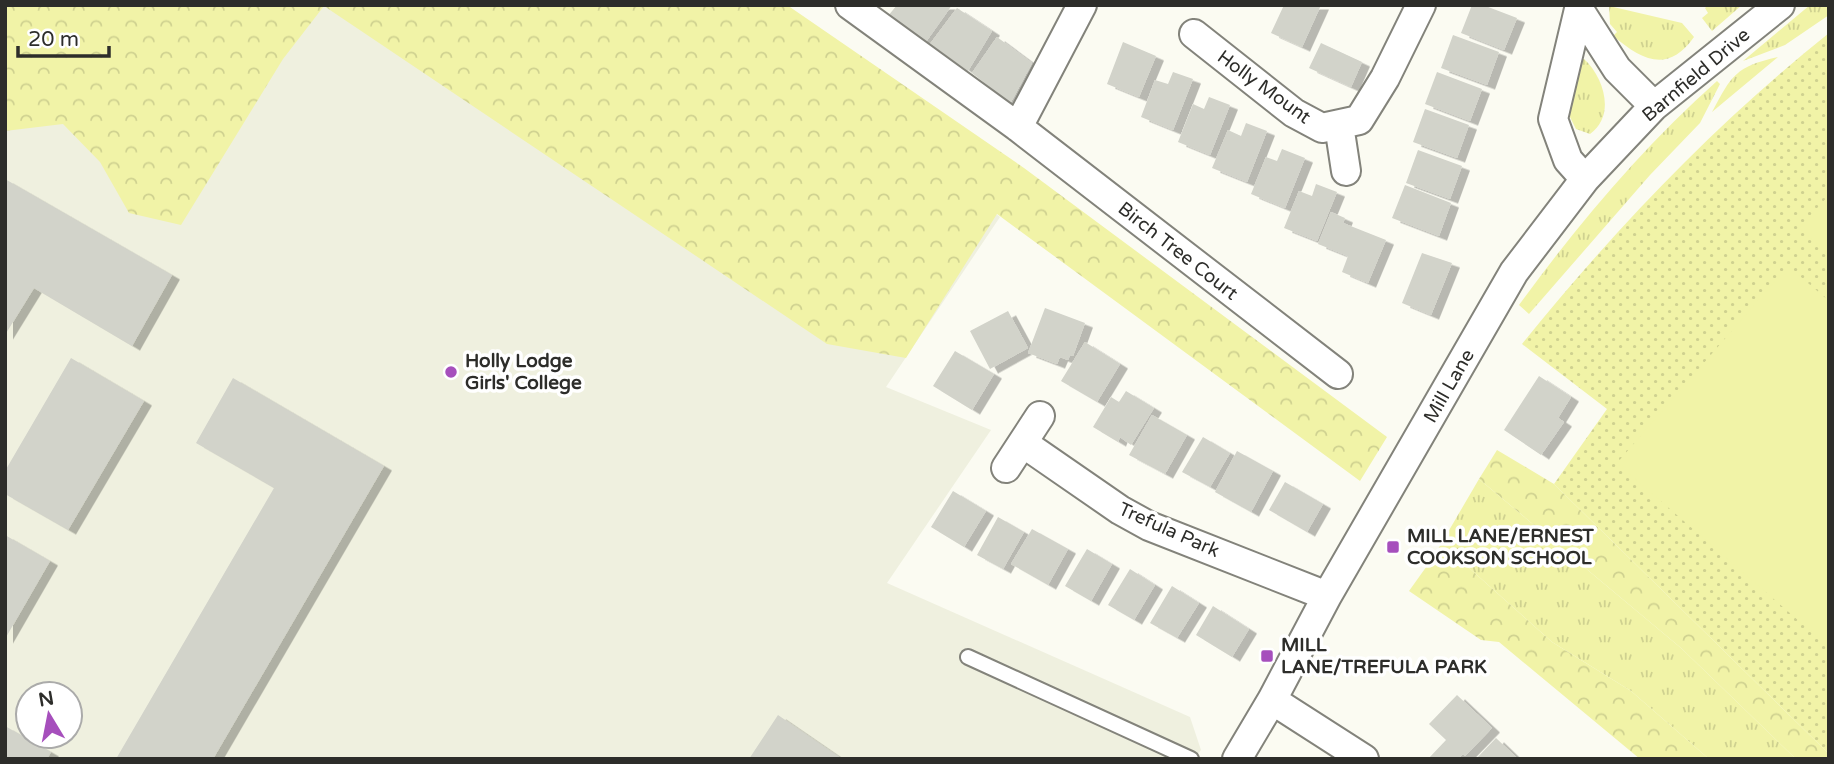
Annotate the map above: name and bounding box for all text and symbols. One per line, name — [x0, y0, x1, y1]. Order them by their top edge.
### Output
scale bar — [18, 14, 108, 58]
street label: Barnfield Drive — [1638, 24, 1754, 126]
text: 20 m — [28, 27, 79, 52]
street label: Holly Mount — [1213, 46, 1315, 128]
street label: Birch Tree Court — [1114, 197, 1242, 305]
street label: Mill Lane — [1419, 345, 1479, 427]
place label: Holly Lodge Girls' College — [465, 350, 582, 395]
marker: Holly Lodge Girls' College — [443, 364, 459, 380]
street label: Trefula Park — [1115, 498, 1223, 562]
place label: MILL LANE/ERNEST COOKSON SCHOOL — [1407, 525, 1594, 569]
marker: MILL LANE/ERNEST COOKSON SCHOOL — [1385, 539, 1401, 555]
place label: MILL LANE/TREFULA PARK — [1281, 634, 1487, 678]
marker: MILL LANE/TREFULA PARK — [1259, 648, 1275, 664]
north arrow — [14, 680, 84, 750]
text: N — [37, 687, 56, 711]

